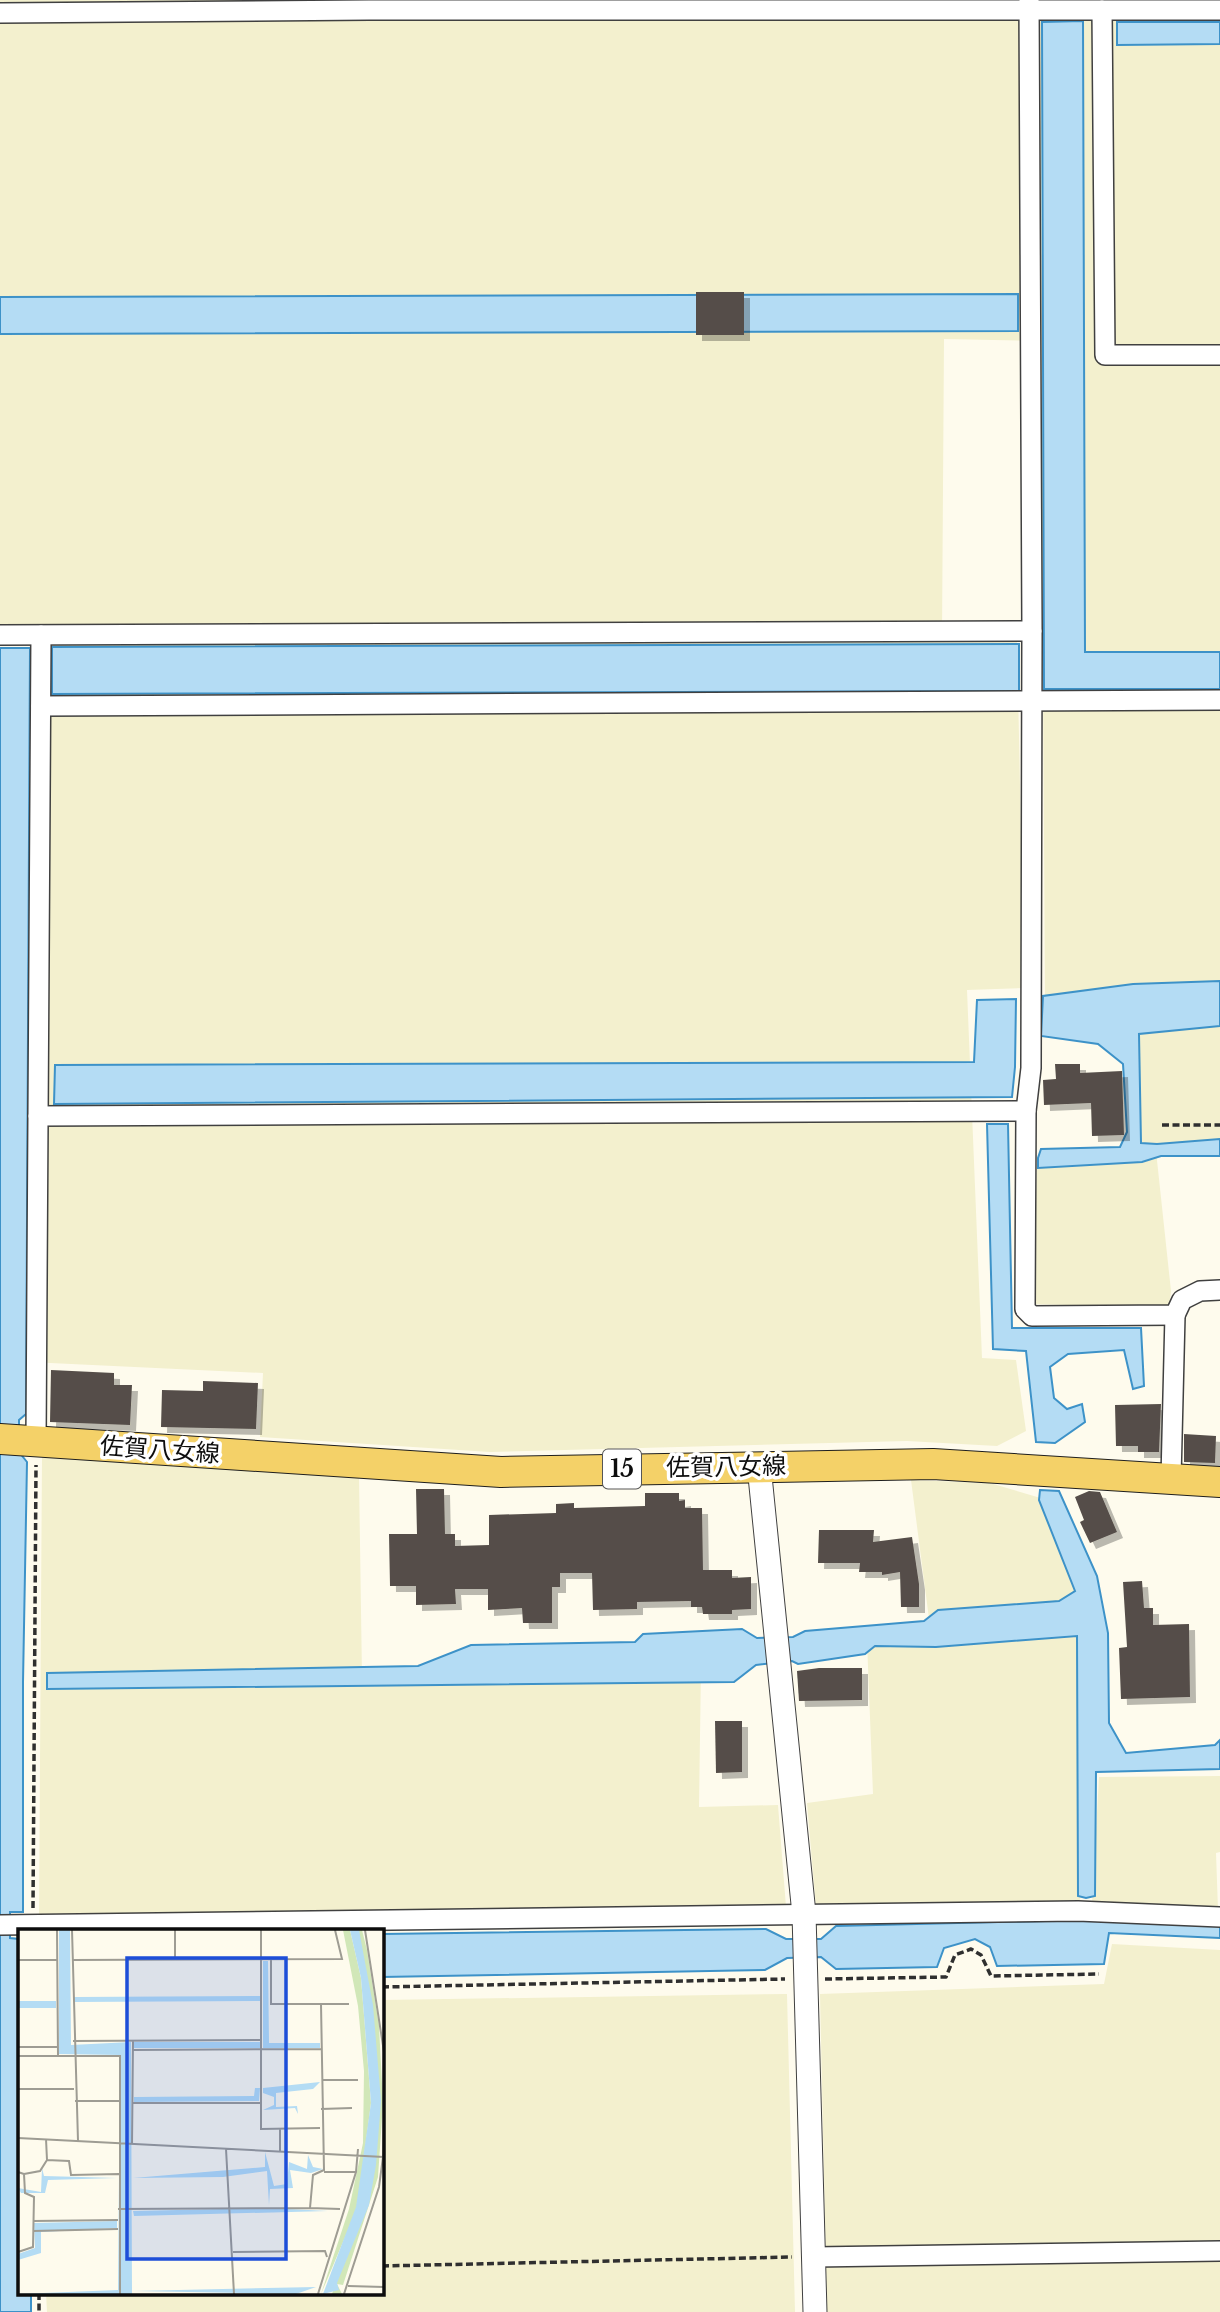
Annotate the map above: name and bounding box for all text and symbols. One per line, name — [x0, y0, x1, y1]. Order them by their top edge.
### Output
street label: 佐賀八女線 — [99, 1431, 221, 1468]
road number: 15 — [603, 1450, 641, 1488]
street label: 佐賀八女線 — [666, 1451, 786, 1482]
inset map — [18, 1929, 383, 2294]

